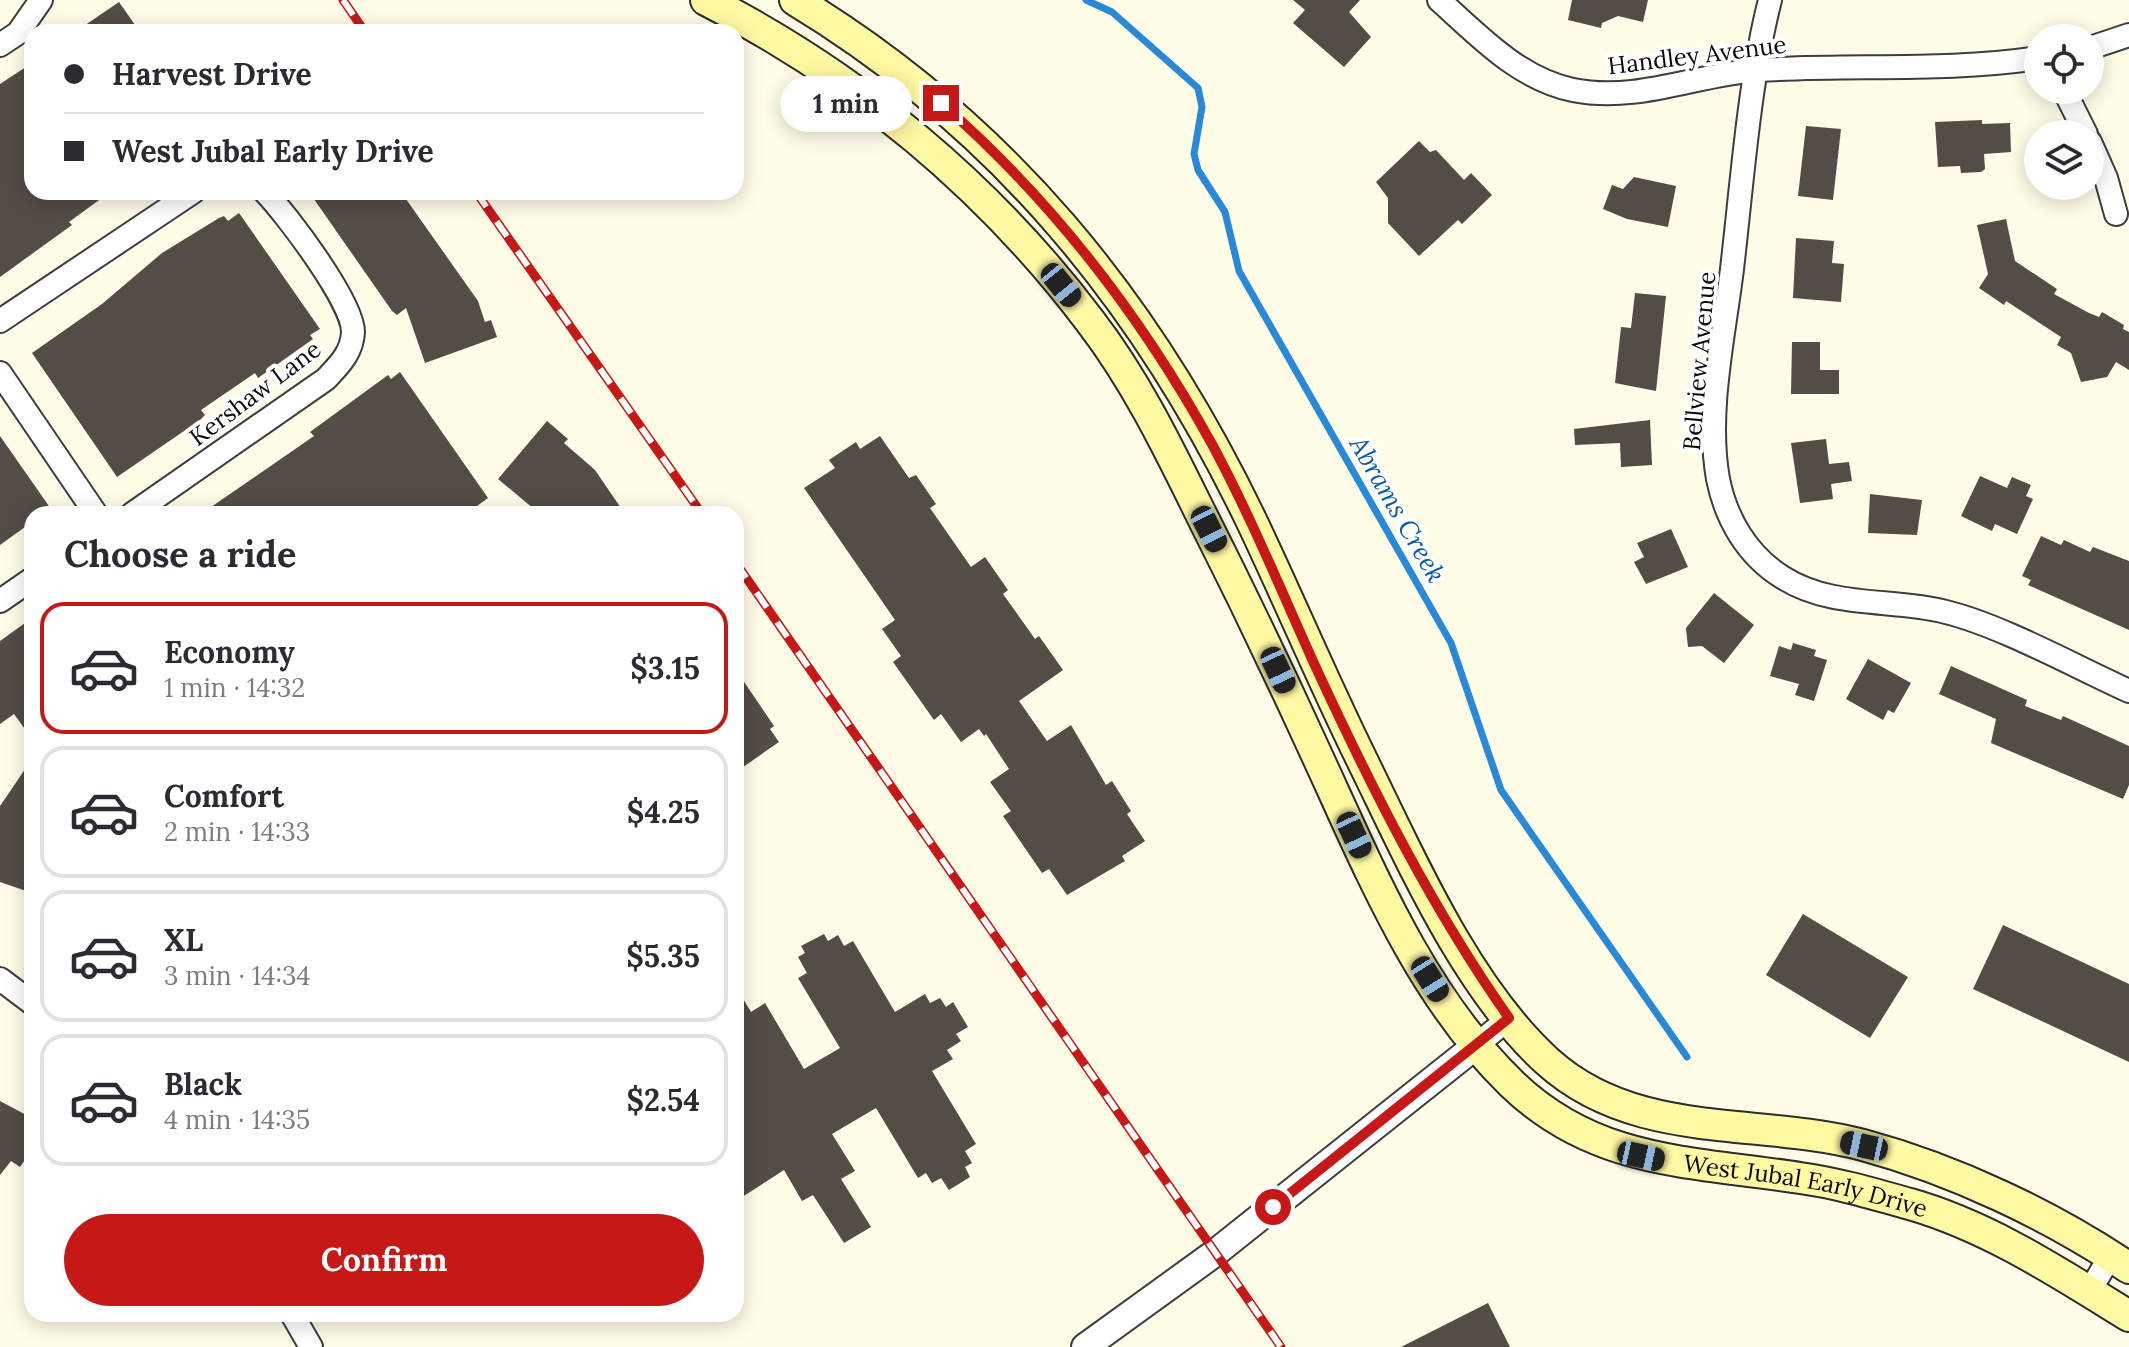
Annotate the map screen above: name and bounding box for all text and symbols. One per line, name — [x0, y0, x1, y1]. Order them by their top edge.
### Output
map controls — [2024, 24, 2104, 200]
button: locate — [2024, 24, 2104, 104]
street label: Handley Avenue — [1606, 29, 1788, 81]
text: Harvest Drive — [112, 55, 312, 93]
callout: 1 min — [781, 75, 913, 131]
route end — [923, 85, 959, 121]
text: 1 min — [813, 87, 879, 120]
button: layers — [2024, 120, 2104, 200]
text: West Jubal Early Drive — [112, 132, 434, 170]
car — [1037, 259, 1085, 311]
street label: Bellview Avenue — [1676, 270, 1722, 452]
street label: Kershaw Lane — [183, 333, 327, 453]
water label: Abrams Creek — [1342, 429, 1453, 588]
car — [1187, 502, 1231, 556]
text: Choose a ride — [64, 531, 296, 577]
icon: car — [68, 632, 140, 704]
text: Economy — [164, 633, 295, 671]
car — [1257, 643, 1299, 697]
text: $3.15 — [630, 649, 700, 687]
text: 1 min · 14:32 — [164, 671, 305, 704]
icon: car — [68, 776, 140, 848]
text: Comfort — [164, 777, 284, 815]
text: $4.25 — [627, 793, 700, 831]
car — [1333, 808, 1375, 862]
text: 2 min · 14:33 — [164, 815, 310, 848]
icon: car — [68, 920, 140, 992]
text: XL — [164, 921, 203, 959]
text: $5.35 — [626, 937, 700, 975]
car — [1407, 952, 1453, 1006]
text: 3 min · 14:34 — [164, 959, 310, 992]
icon: car — [68, 1064, 140, 1136]
text: Black — [164, 1065, 242, 1103]
text: $2.54 — [626, 1081, 700, 1119]
text: 4 min · 14:35 — [164, 1103, 310, 1136]
car — [1838, 1129, 1890, 1163]
car — [1615, 1139, 1667, 1173]
street label: West Jubal Early Drive — [1681, 1147, 1932, 1224]
route start — [1255, 1189, 1291, 1225]
button: Confirm — [64, 1214, 704, 1306]

